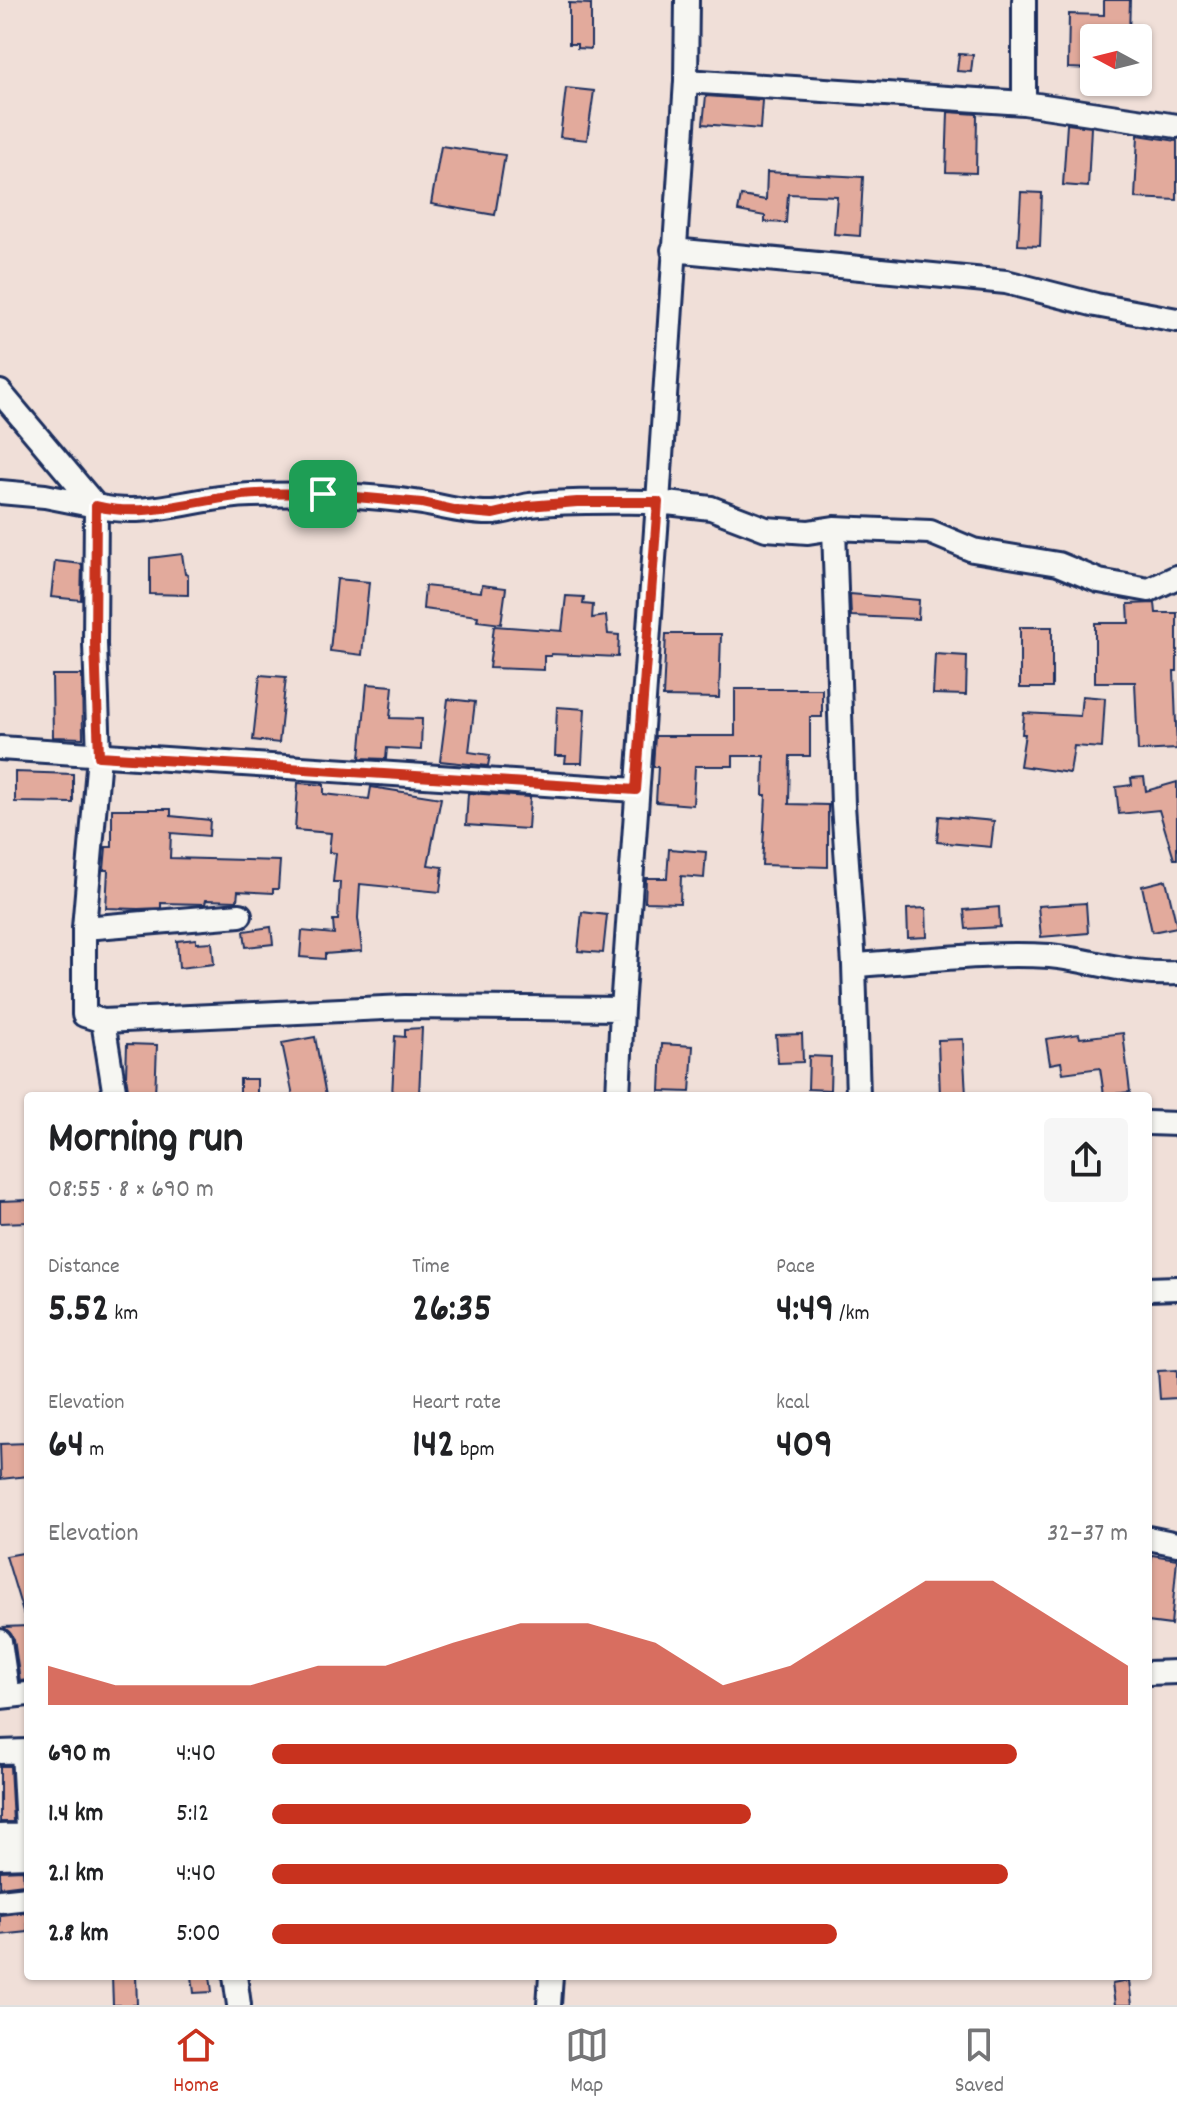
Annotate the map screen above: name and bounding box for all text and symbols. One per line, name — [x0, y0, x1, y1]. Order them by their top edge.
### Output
north arrow — [1080, 24, 1152, 96]
map controls — [1080, 24, 1152, 96]
pin — [289, 460, 357, 528]
icon: arrive — [301, 472, 345, 516]
text: Morning run — [48, 1110, 243, 1173]
button: share — [1044, 1118, 1128, 1202]
text: 08:55 · 8 × 690 m — [48, 1172, 214, 1209]
text: Distance — [48, 1252, 120, 1283]
text: Time — [412, 1252, 450, 1283]
text: Pace — [776, 1252, 815, 1283]
text: 5.52 — [48, 1283, 109, 1340]
text: 26:35 — [412, 1283, 492, 1340]
text: 4:49 — [776, 1283, 834, 1340]
text: km — [109, 1299, 138, 1330]
text: /km — [834, 1299, 870, 1330]
text: Elevation — [48, 1388, 125, 1419]
text: Heart rate — [412, 1388, 501, 1419]
text: kcal — [776, 1388, 809, 1419]
text: 64 — [48, 1419, 84, 1476]
text: 142 — [412, 1419, 455, 1476]
text: 409 — [776, 1419, 833, 1476]
text: m — [84, 1435, 104, 1466]
text: bpm — [455, 1435, 495, 1466]
text: Elevation — [48, 1516, 138, 1553]
text: 32–37 m — [1047, 1516, 1128, 1553]
text: 690 m — [48, 1736, 111, 1773]
text: 4:40 — [176, 1736, 216, 1773]
text: 1.4 km — [48, 1796, 103, 1833]
text: 5:12 — [176, 1796, 209, 1833]
text: 2.1 km — [48, 1856, 104, 1893]
text: 4:40 — [176, 1856, 216, 1893]
text: 2.8 km — [48, 1916, 109, 1953]
text: 5:00 — [176, 1916, 221, 1953]
tab: Home — [173, 2023, 219, 2102]
tab: Map — [565, 2023, 609, 2102]
tab: Saved — [955, 2023, 1004, 2102]

